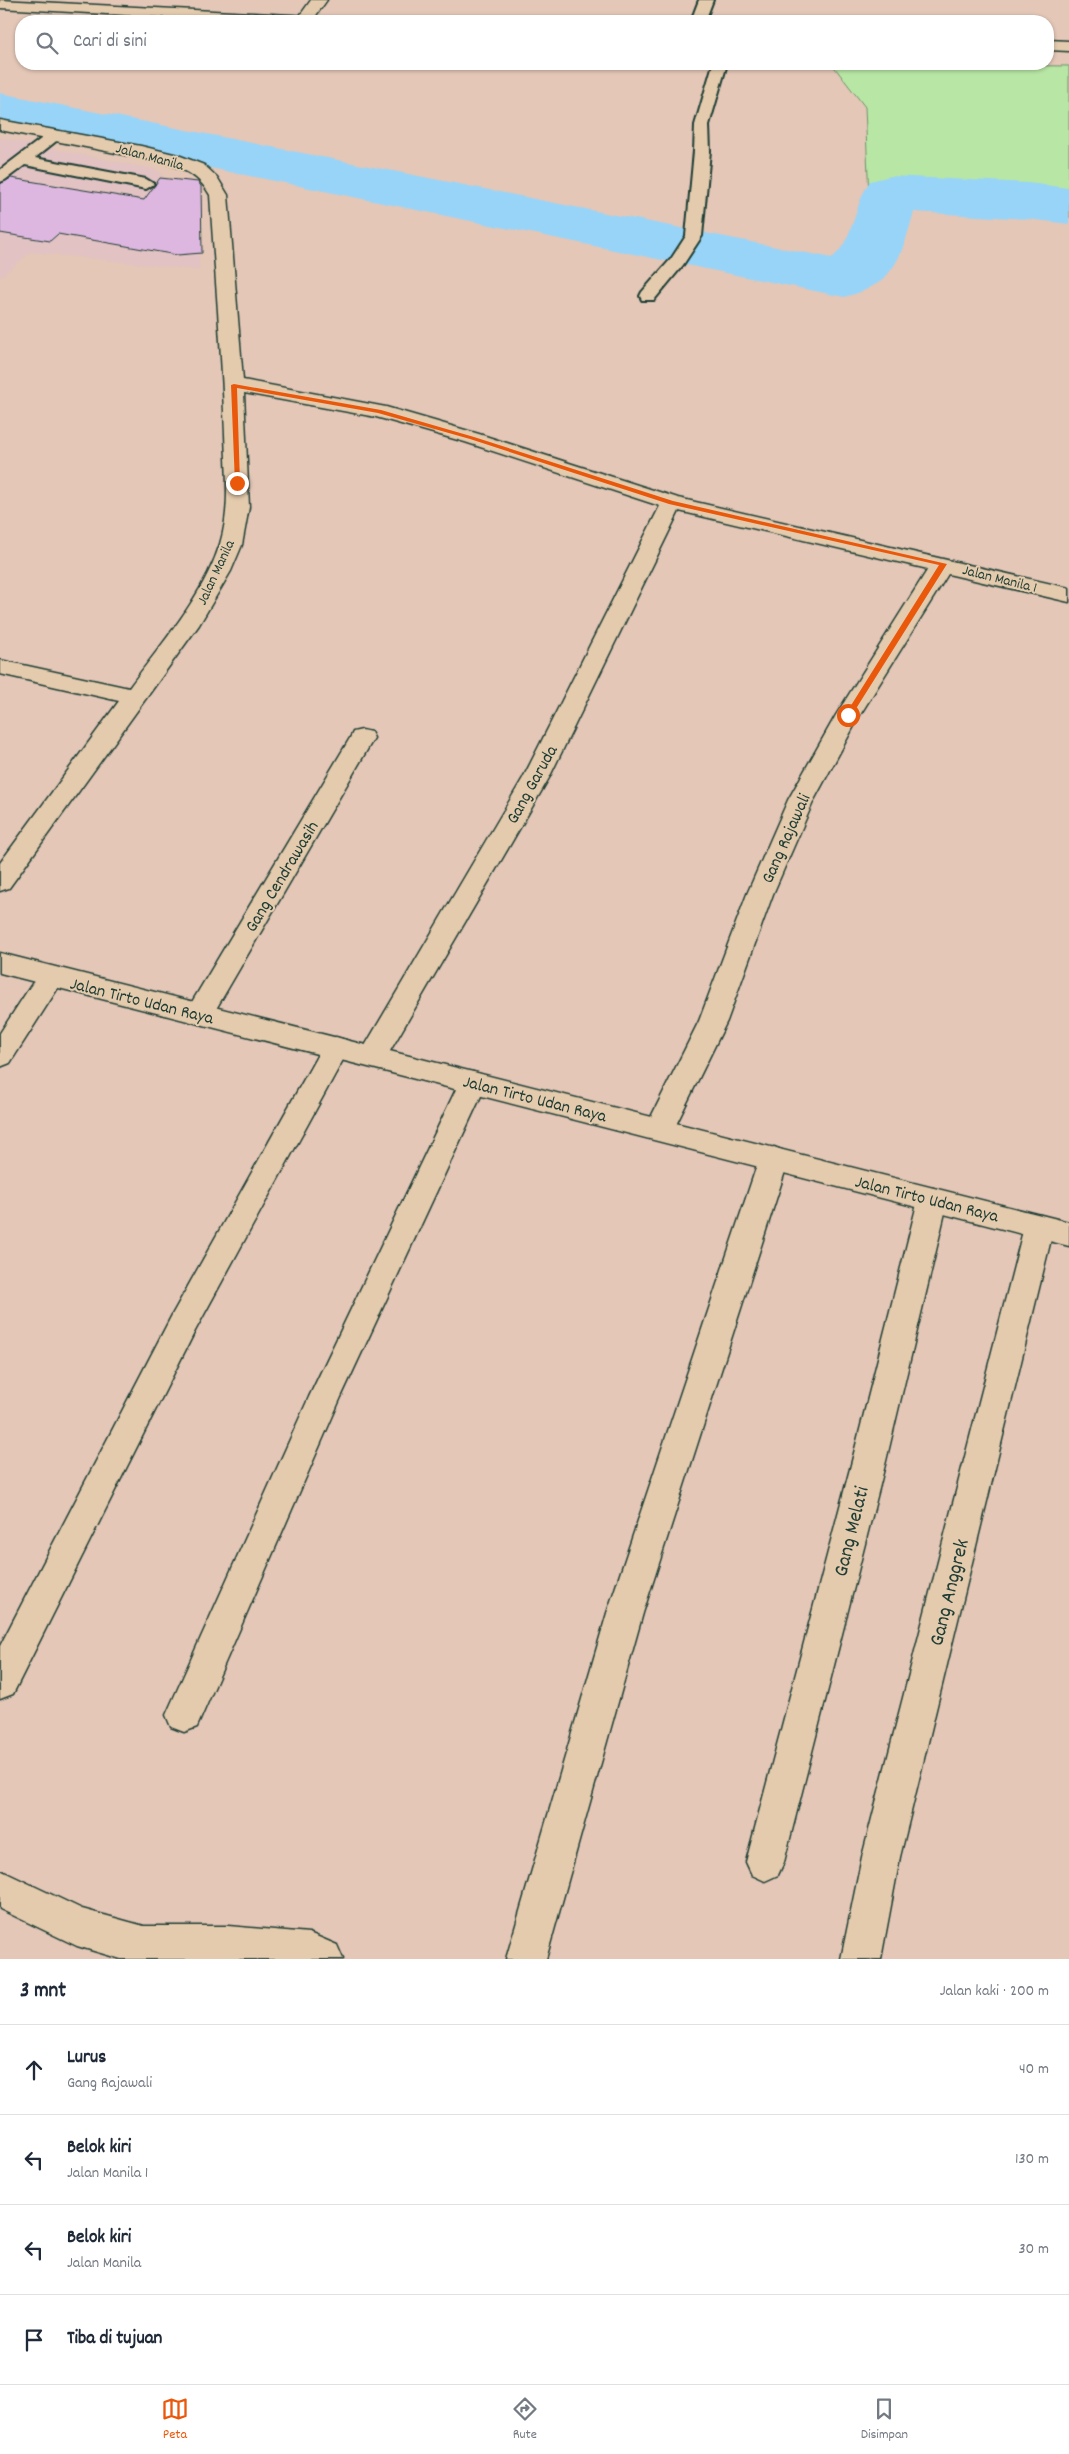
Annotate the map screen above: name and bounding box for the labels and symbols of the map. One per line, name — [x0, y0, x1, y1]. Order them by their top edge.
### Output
street label: Jalan Manila — [113, 138, 187, 178]
route end — [226, 472, 249, 495]
street label: Jalan Manila — [192, 536, 242, 609]
street label: Jalan Manila 1 — [960, 560, 1039, 600]
route start — [837, 704, 860, 727]
street label: Gang Garuda — [501, 741, 565, 829]
street label: Gang Rajawali — [756, 790, 818, 888]
street label: Gang Cendrawasih — [240, 817, 326, 938]
street label: Jalan Tirto Udan Raya — [67, 973, 216, 1032]
street label: Jalan Tirto Udan Raya — [460, 1071, 609, 1130]
street label: Jalan Tirto Udan Raya — [852, 1171, 1001, 1230]
street label: Gang Melati — [827, 1483, 879, 1580]
street label: Gang Anggrek — [923, 1536, 979, 1649]

